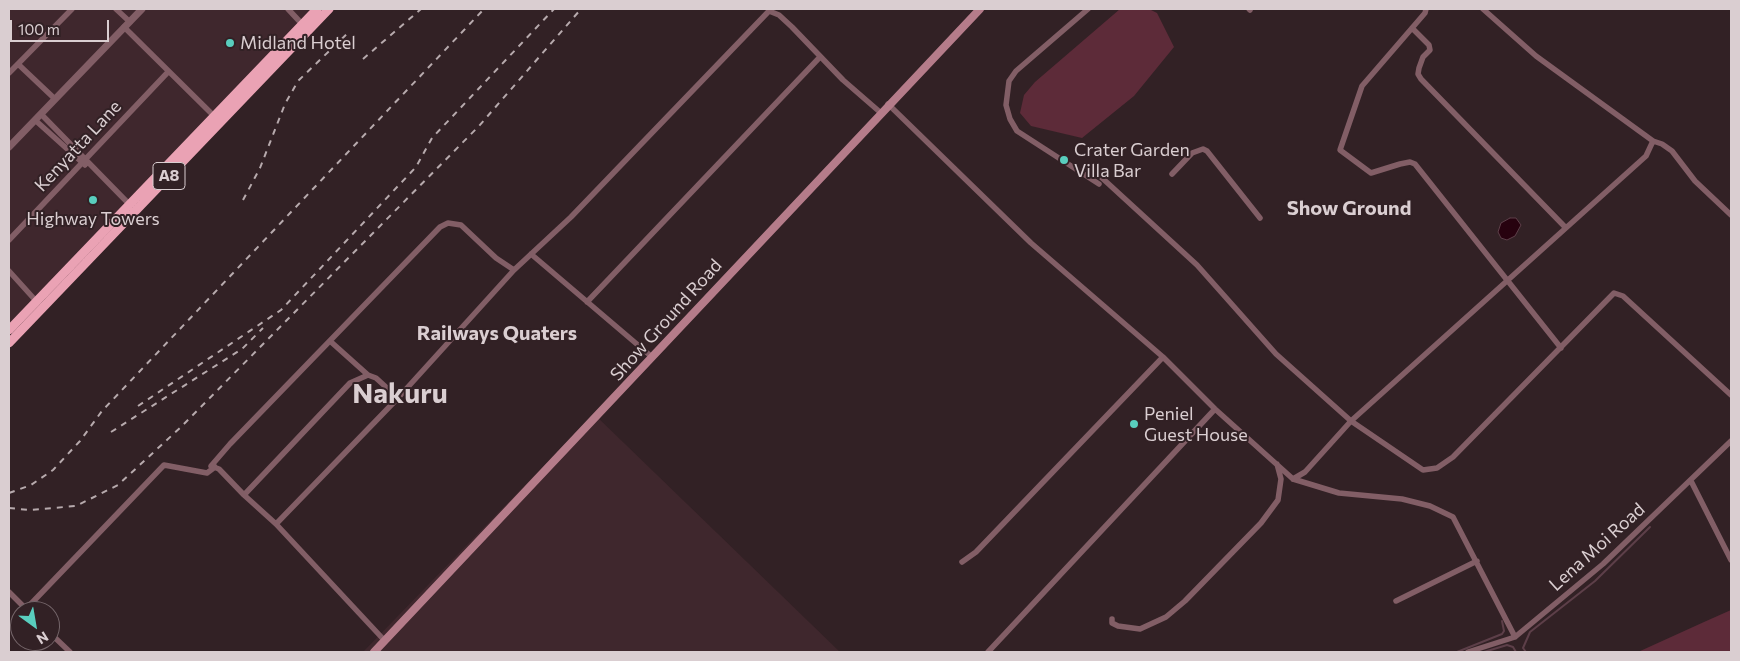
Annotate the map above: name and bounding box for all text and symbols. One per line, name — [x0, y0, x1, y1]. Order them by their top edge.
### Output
scale bar — [12, 10, 111, 42]
text: 100 m — [18, 20, 60, 38]
place label: Midland Hotel — [240, 32, 356, 54]
marker: Midland Hotel — [224, 37, 236, 49]
street label: Kenyatta Lane — [30, 96, 126, 196]
place label: Crater Garden Villa Bar — [1074, 139, 1190, 182]
marker: Crater Garden Villa Bar — [1058, 154, 1070, 166]
road number: A8 — [153, 162, 185, 190]
marker: Highway Towers — [87, 194, 99, 206]
district label: Show Ground — [1287, 196, 1411, 220]
place label: Highway Towers — [26, 208, 160, 230]
street label: Show Ground Road — [606, 255, 726, 385]
district label: Railways Quaters — [417, 321, 577, 345]
district label: Nakuru — [352, 377, 448, 411]
place label: Peniel Guest House — [1144, 403, 1248, 446]
marker: Peniel Guest House — [1128, 418, 1140, 430]
street label: Lena Moi Road — [1545, 498, 1649, 596]
north arrow — [10, 601, 60, 651]
text: N — [34, 628, 52, 648]

